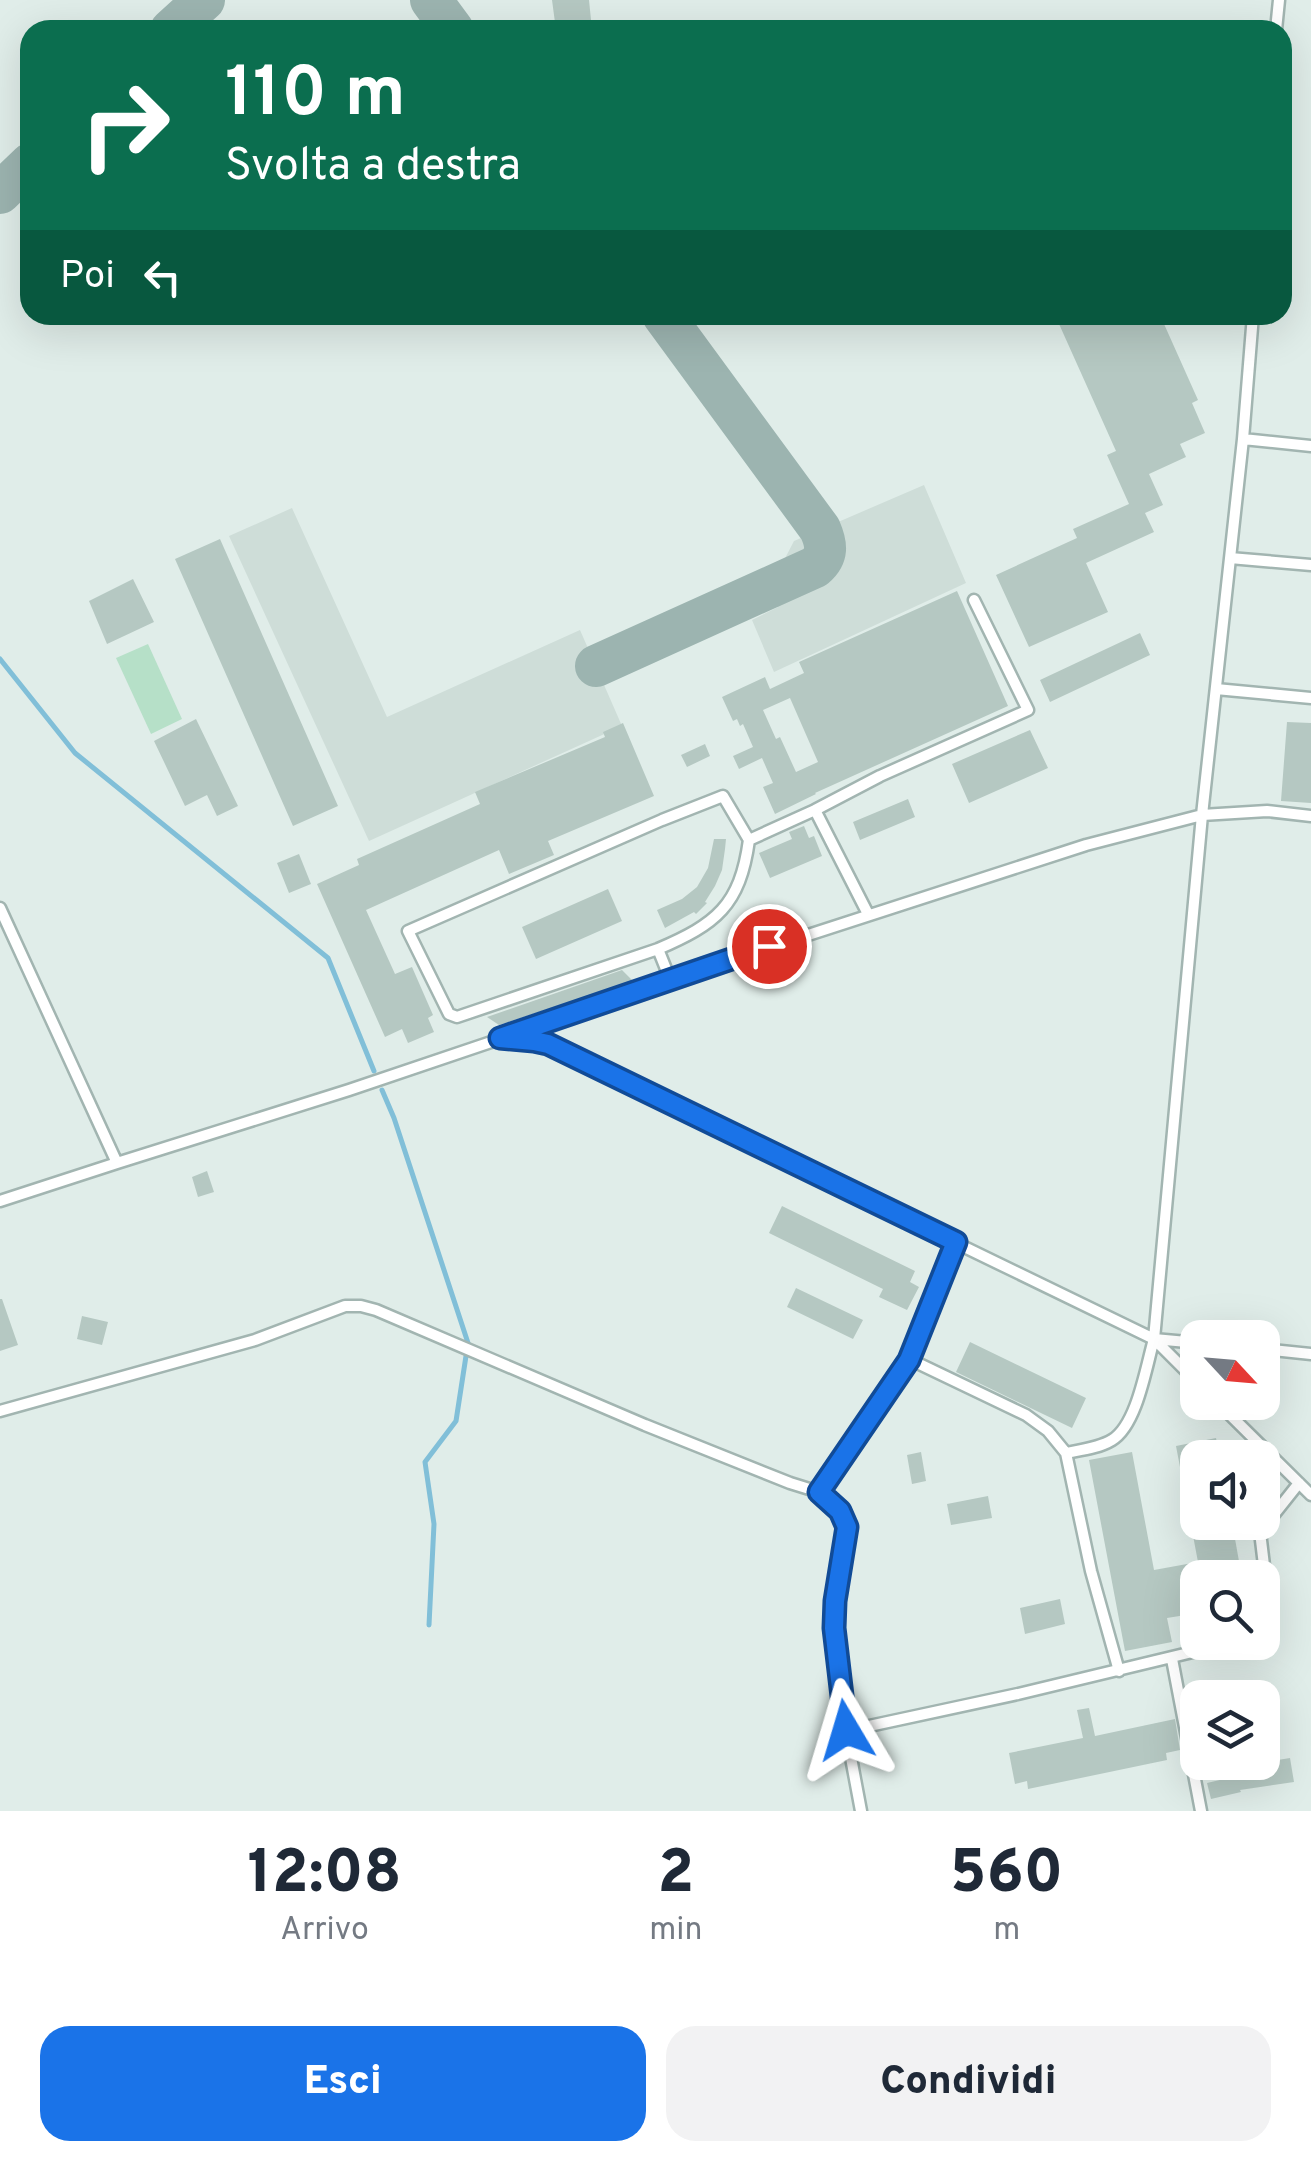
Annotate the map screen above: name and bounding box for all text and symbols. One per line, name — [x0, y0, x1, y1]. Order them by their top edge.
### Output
text: 110 m — [225, 52, 406, 141]
icon: right — [60, 60, 190, 190]
text: Svolta a destra — [225, 139, 521, 196]
icon: left — [135, 250, 190, 305]
text: Poi — [60, 253, 115, 302]
pin — [727, 904, 812, 989]
icon: arrive — [742, 919, 797, 974]
north arrow — [1180, 1320, 1280, 1420]
map controls — [1180, 1320, 1280, 1780]
button: sound — [1180, 1440, 1280, 1540]
button: search — [1180, 1560, 1280, 1660]
position arrow — [794, 1678, 898, 1782]
button: layers — [1180, 1680, 1280, 1780]
text: 12:08 — [248, 1838, 402, 1914]
text: 2 — [657, 1838, 694, 1914]
text: 560 — [950, 1838, 1063, 1914]
text: Arrivo — [280, 1911, 369, 1951]
text: min — [649, 1911, 702, 1951]
text: m — [993, 1911, 1020, 1951]
button: Esci — [40, 2026, 646, 2141]
button: Condividi — [666, 2026, 1271, 2141]

